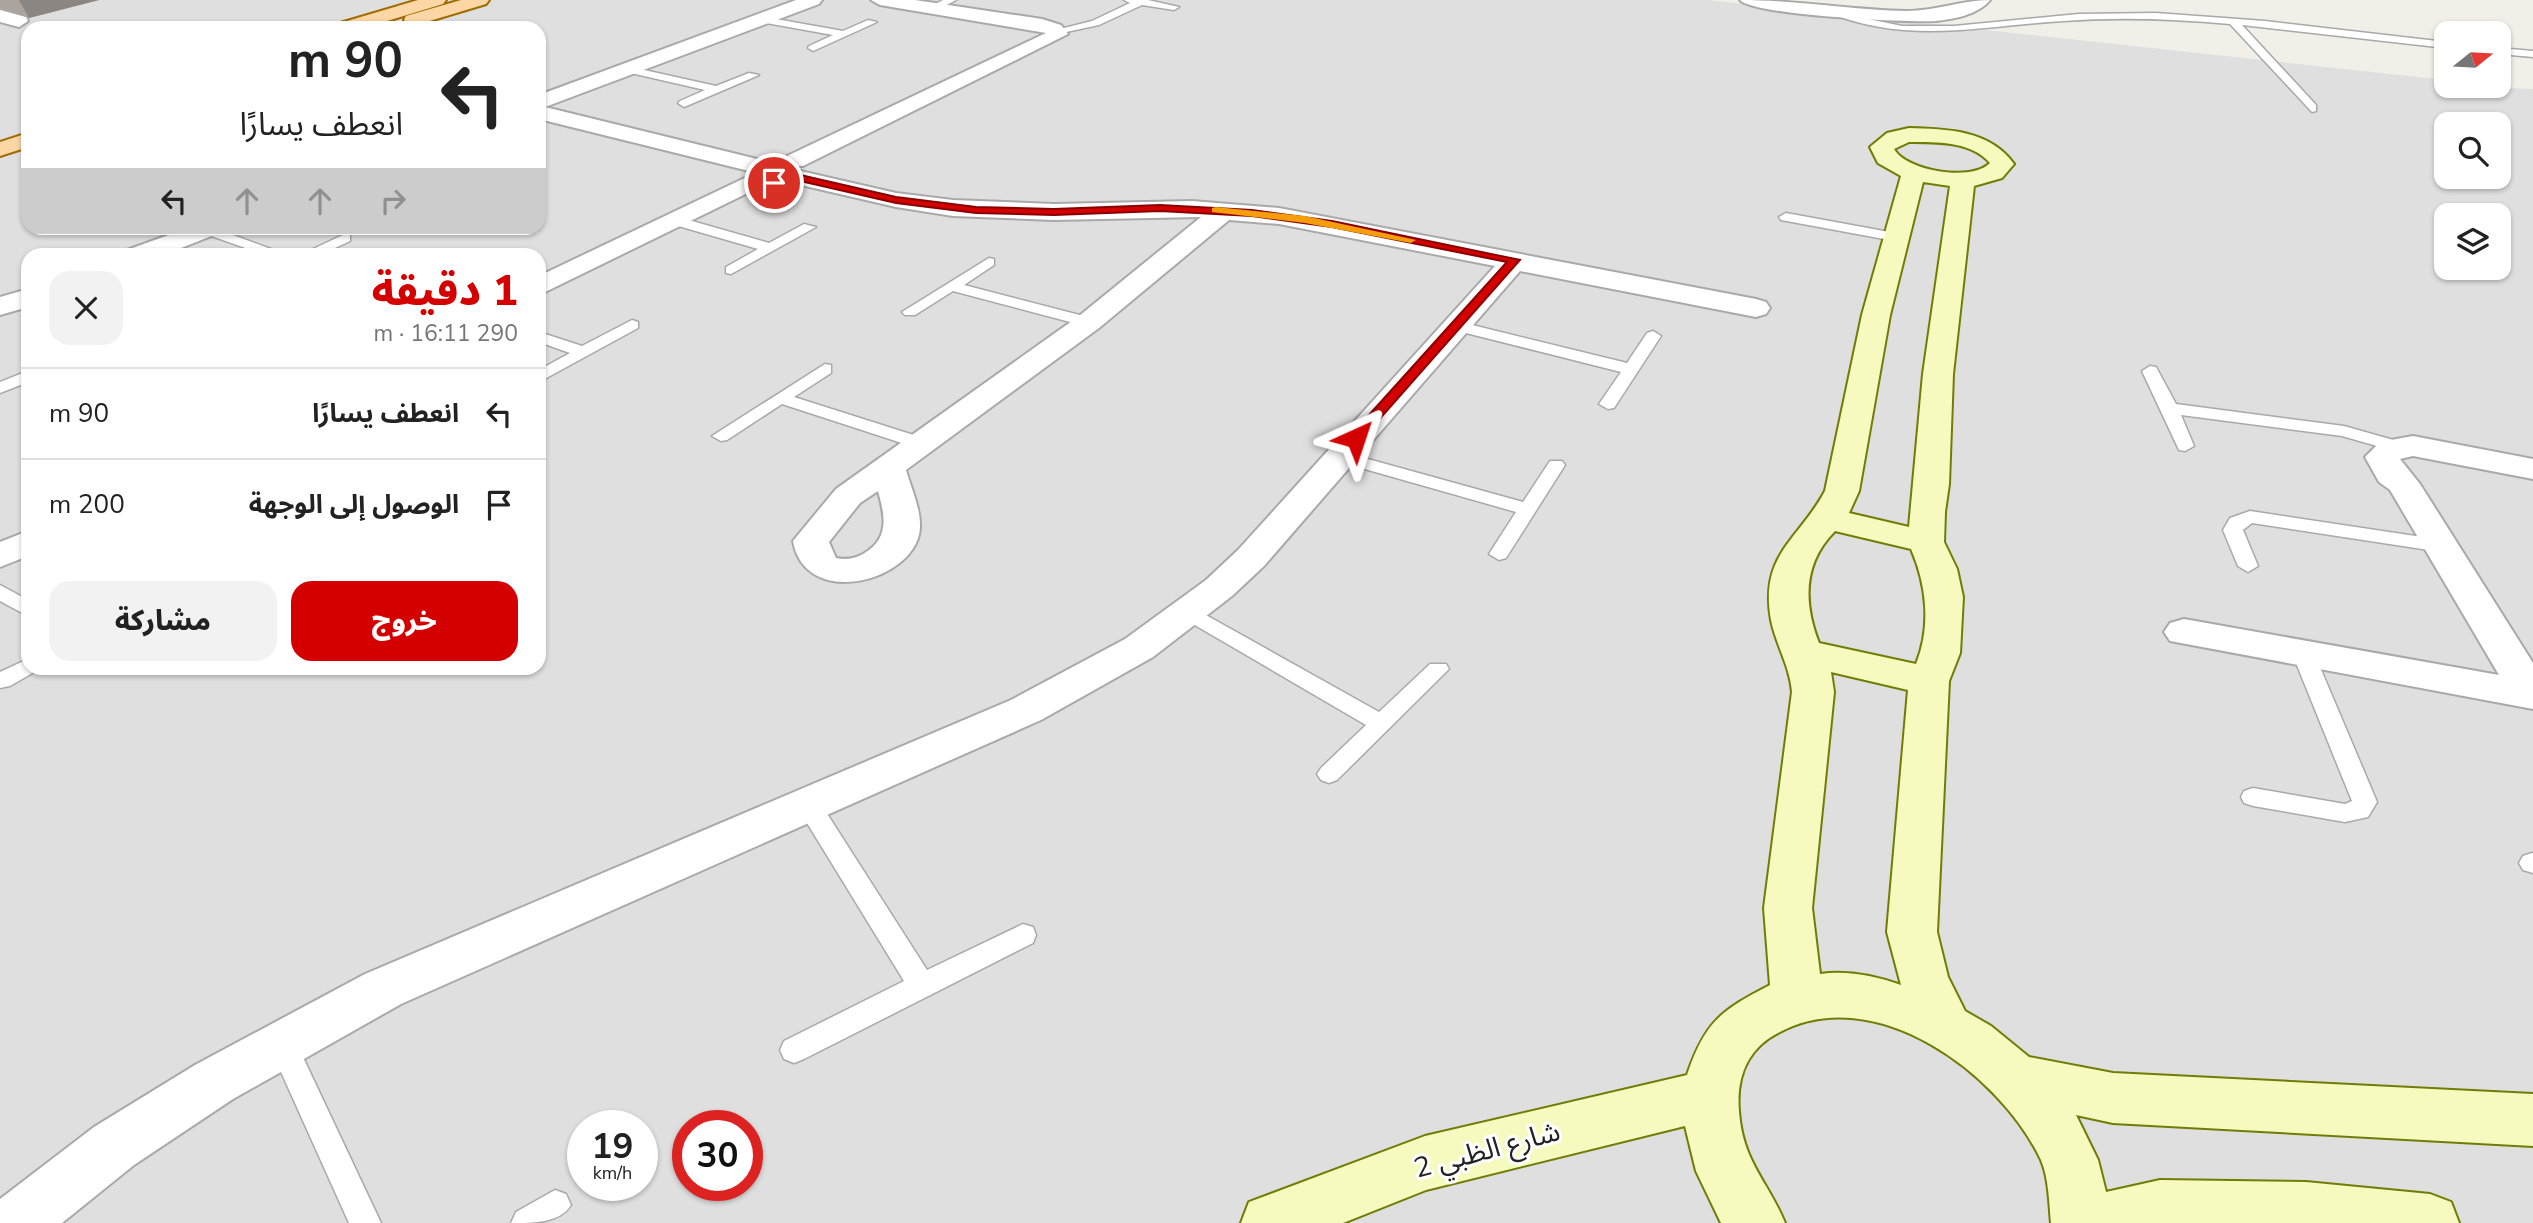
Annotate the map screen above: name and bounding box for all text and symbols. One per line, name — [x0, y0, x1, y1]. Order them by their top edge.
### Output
north arrow — [2434, 21, 2511, 98]
map controls — [2434, 21, 2511, 280]
text: 90 m — [288, 27, 403, 94]
icon: left — [427, 49, 518, 140]
text: انعطف يسارًا — [239, 103, 403, 146]
button: search — [2434, 112, 2511, 189]
pin — [744, 153, 804, 213]
icon: arrive — [755, 164, 793, 202]
icon: left — [155, 182, 193, 220]
icon: ahead — [228, 182, 266, 220]
icon: ahead — [301, 182, 339, 220]
icon: right — [374, 182, 412, 220]
button: layers — [2434, 203, 2511, 280]
text: 1 دقيقة — [371, 263, 518, 320]
button: close — [49, 271, 123, 345]
text: 290 m · 16:11 — [373, 318, 518, 349]
icon: left — [480, 395, 518, 433]
text: 90 m — [49, 396, 109, 431]
text: انعطف يسارًا — [312, 396, 459, 431]
position arrow — [1319, 401, 1393, 475]
icon: arrive — [480, 486, 518, 524]
text: 200 m — [49, 487, 125, 522]
text: الوصول إلى الوجهة — [249, 487, 459, 522]
button: مشاركة — [49, 581, 277, 661]
button: خروج — [291, 581, 518, 661]
speed limit sign: 30 — [672, 1110, 763, 1201]
street label: شارع الظبي 2 — [1410, 1112, 1565, 1189]
text: 19 — [591, 1123, 634, 1170]
text: km/h — [593, 1161, 632, 1185]

